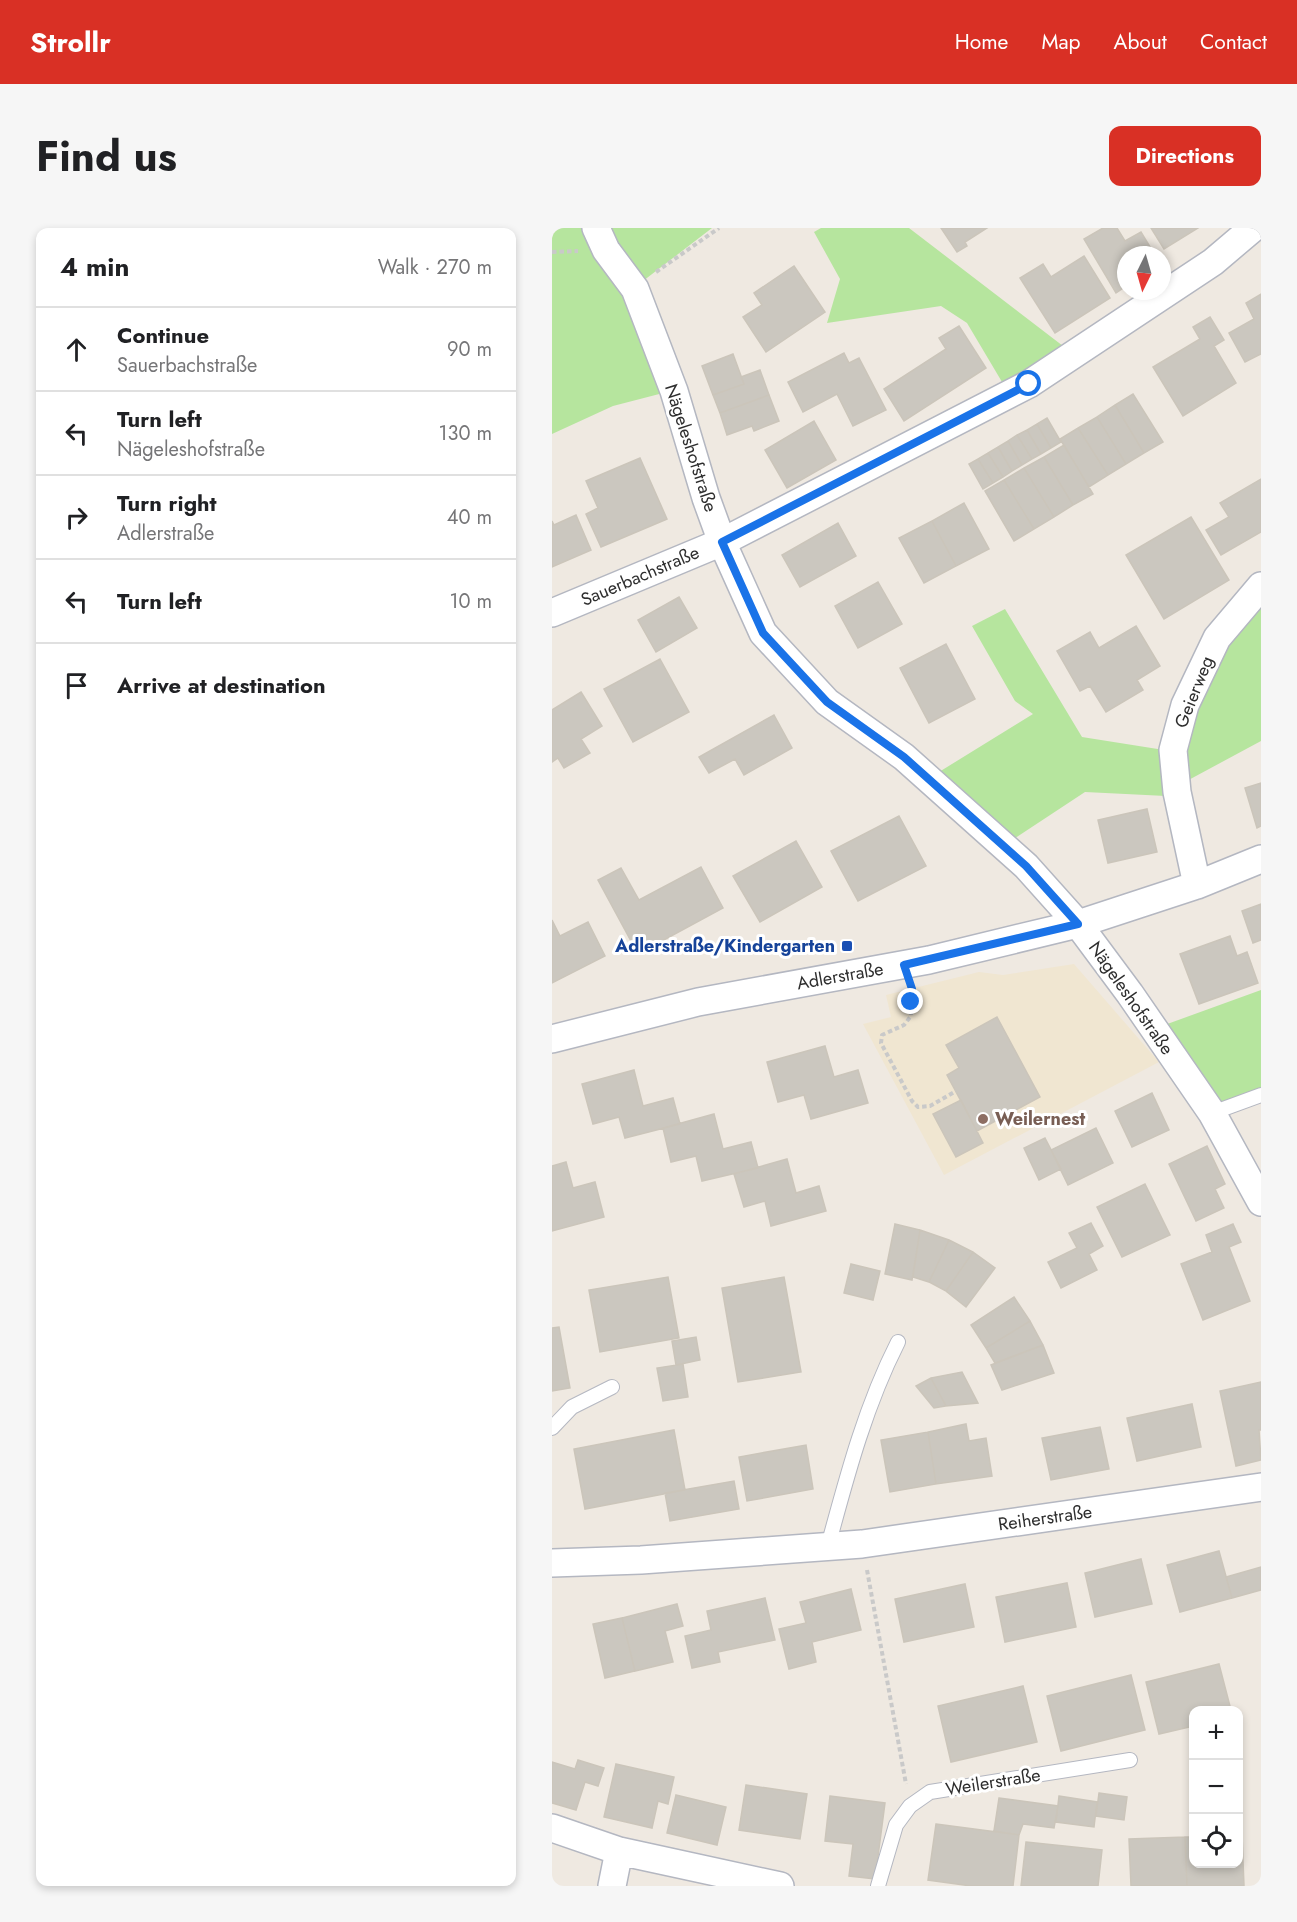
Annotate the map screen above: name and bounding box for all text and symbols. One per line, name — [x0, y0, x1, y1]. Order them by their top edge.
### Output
text: Strollr — [30, 22, 111, 63]
text: Home — [955, 27, 1008, 57]
text: Map — [1041, 27, 1081, 57]
text: About — [1114, 27, 1167, 57]
text: Contact — [1200, 27, 1267, 57]
text: Find us — [36, 126, 177, 187]
button: Directions — [1109, 126, 1261, 186]
north arrow — [1117, 246, 1171, 300]
text: 4 min — [60, 248, 129, 286]
text: Walk · 270 m — [378, 253, 492, 282]
text: Continue — [117, 319, 209, 351]
icon: ahead — [60, 333, 93, 366]
text: 90 m — [447, 335, 492, 364]
text: Sauerbachstraße — [117, 351, 257, 380]
route start — [1015, 370, 1041, 396]
street label: Nägeleshofstraße — [658, 381, 724, 515]
text: Turn left — [117, 403, 202, 435]
icon: left — [60, 417, 93, 450]
text: 130 m — [438, 419, 492, 448]
text: Nägeleshofstraße — [117, 435, 265, 464]
text: Turn right — [117, 487, 217, 519]
icon: right — [60, 501, 93, 534]
text: 40 m — [447, 503, 492, 532]
text: Adlerstraße — [117, 519, 214, 548]
street label: Sauerbachstraße — [577, 539, 703, 613]
icon: left — [60, 585, 93, 618]
text: Turn left — [117, 585, 202, 617]
text: 10 m — [449, 587, 492, 616]
street label: Geierweg — [1168, 652, 1220, 732]
icon: arrive — [60, 669, 93, 702]
text: Arrive at destination — [117, 669, 326, 701]
place label: Adlerstraße/Kindergarten — [614, 933, 835, 959]
street label: Nägeleshofstraße — [1082, 936, 1180, 1060]
marker: Adlerstraße/Kindergarten — [840, 939, 854, 953]
street label: Adlerstraße — [795, 956, 885, 996]
route end — [897, 988, 923, 1014]
place label: Weilernest — [995, 1106, 1085, 1132]
marker: Weilernest — [976, 1112, 990, 1126]
street label: Reiherstraße — [996, 1499, 1094, 1537]
map controls — [1189, 1706, 1243, 1868]
button: + — [1189, 1706, 1243, 1760]
button: − — [1189, 1760, 1243, 1814]
street label: Weilerstraße — [944, 1762, 1042, 1802]
button: locate — [1189, 1814, 1243, 1868]

